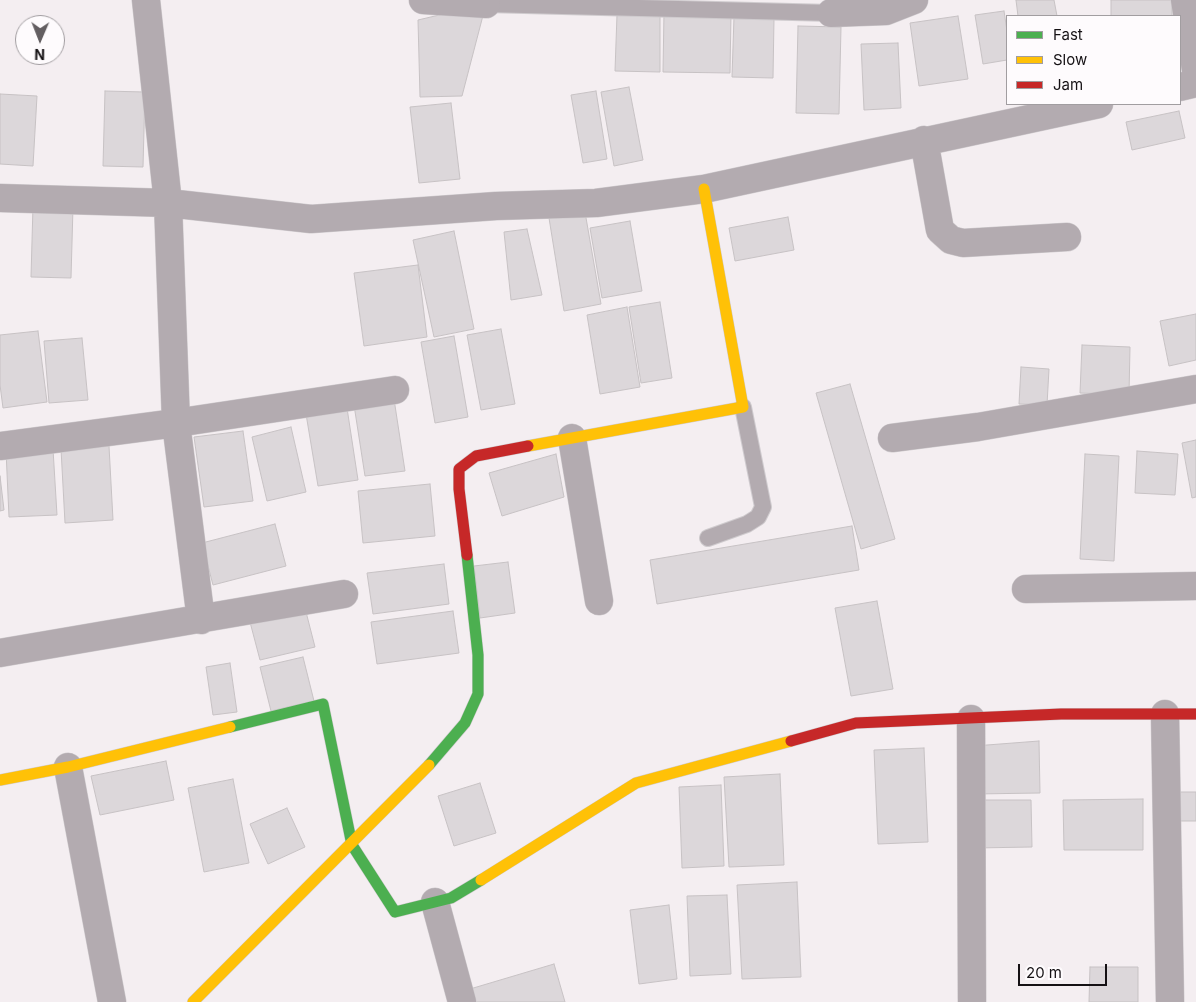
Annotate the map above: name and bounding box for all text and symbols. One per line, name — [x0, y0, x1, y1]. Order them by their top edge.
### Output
north arrow — [15, 15, 65, 65]
legend — [1006, 15, 1181, 105]
text: Fast — [1053, 25, 1083, 44]
text: N — [34, 46, 45, 63]
text: Slow — [1053, 50, 1087, 69]
text: Jam — [1053, 75, 1083, 94]
scale bar — [1021, 954, 1110, 986]
text: 20 m — [1026, 963, 1062, 982]

